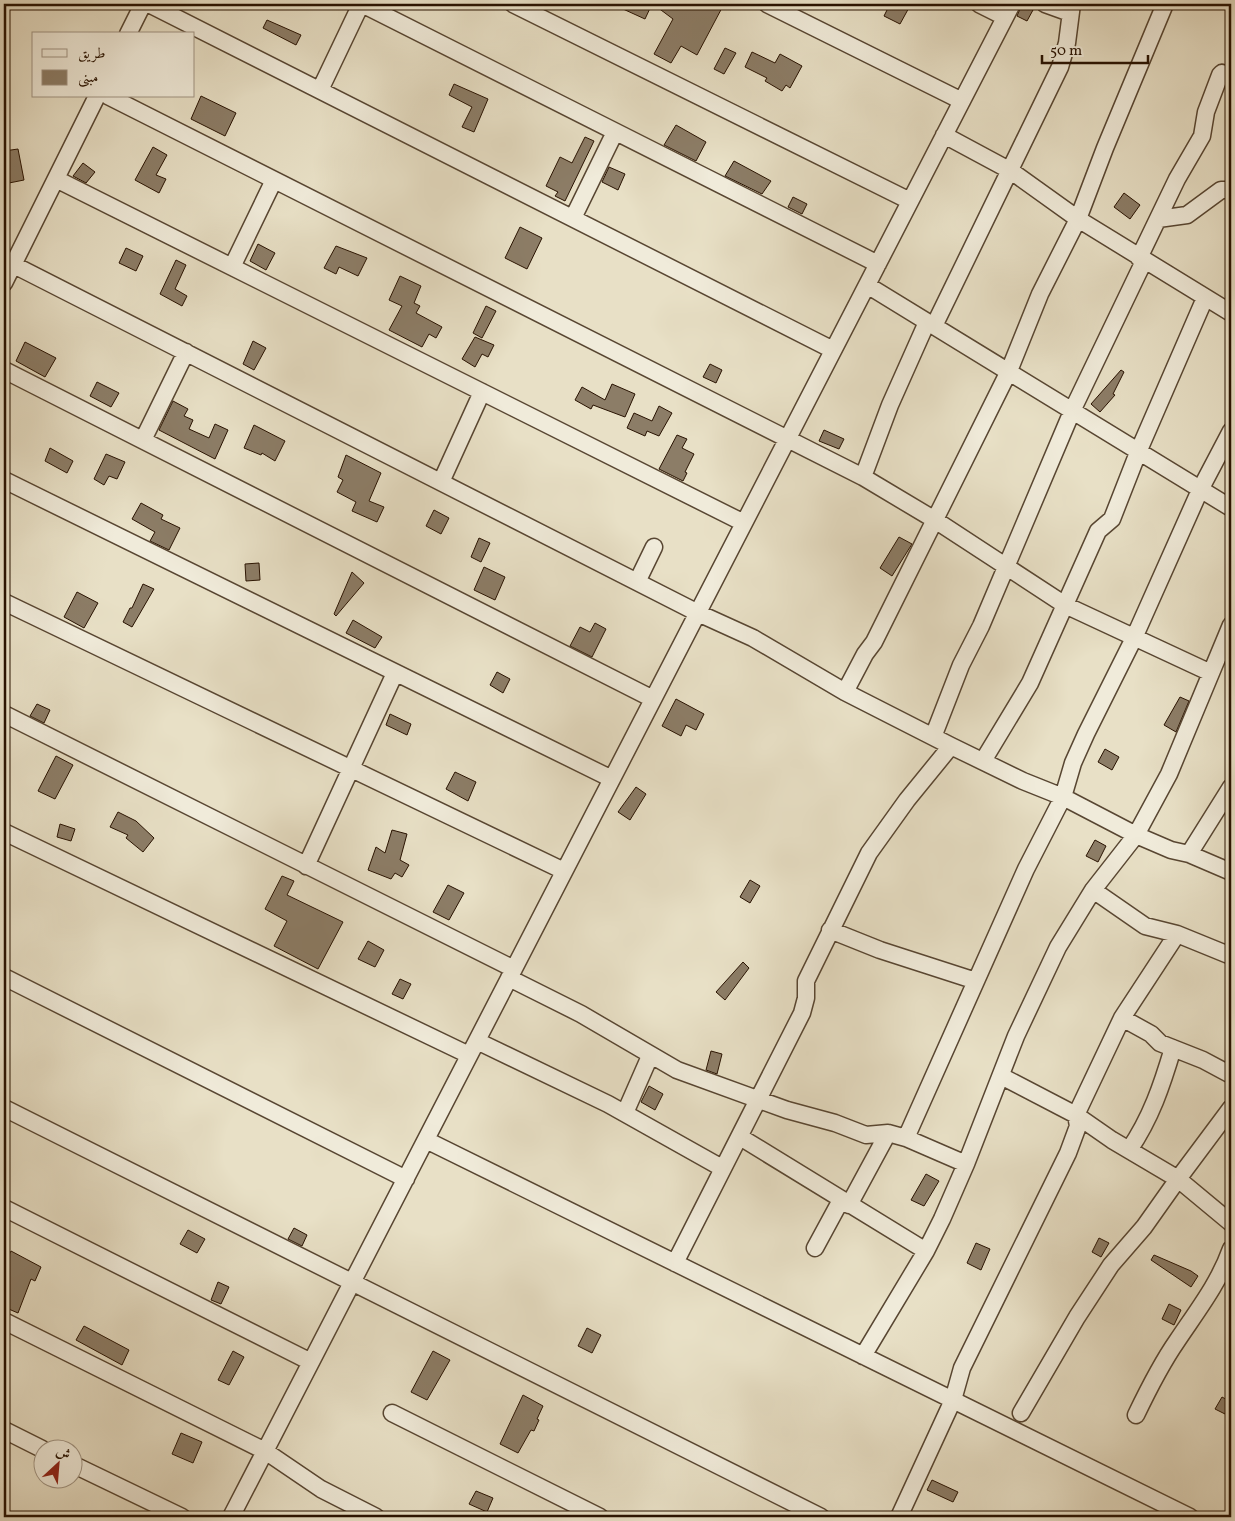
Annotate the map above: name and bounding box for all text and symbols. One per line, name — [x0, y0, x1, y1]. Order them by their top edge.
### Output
legend — [32, 32, 195, 98]
scale bar — [1042, 32, 1149, 64]
text: 50 m — [1050, 41, 1082, 62]
text: طريق — [78, 44, 105, 65]
text: مبنى — [78, 68, 98, 89]
north arrow — [32, 1438, 82, 1488]
text: ش — [53, 1442, 74, 1465]

